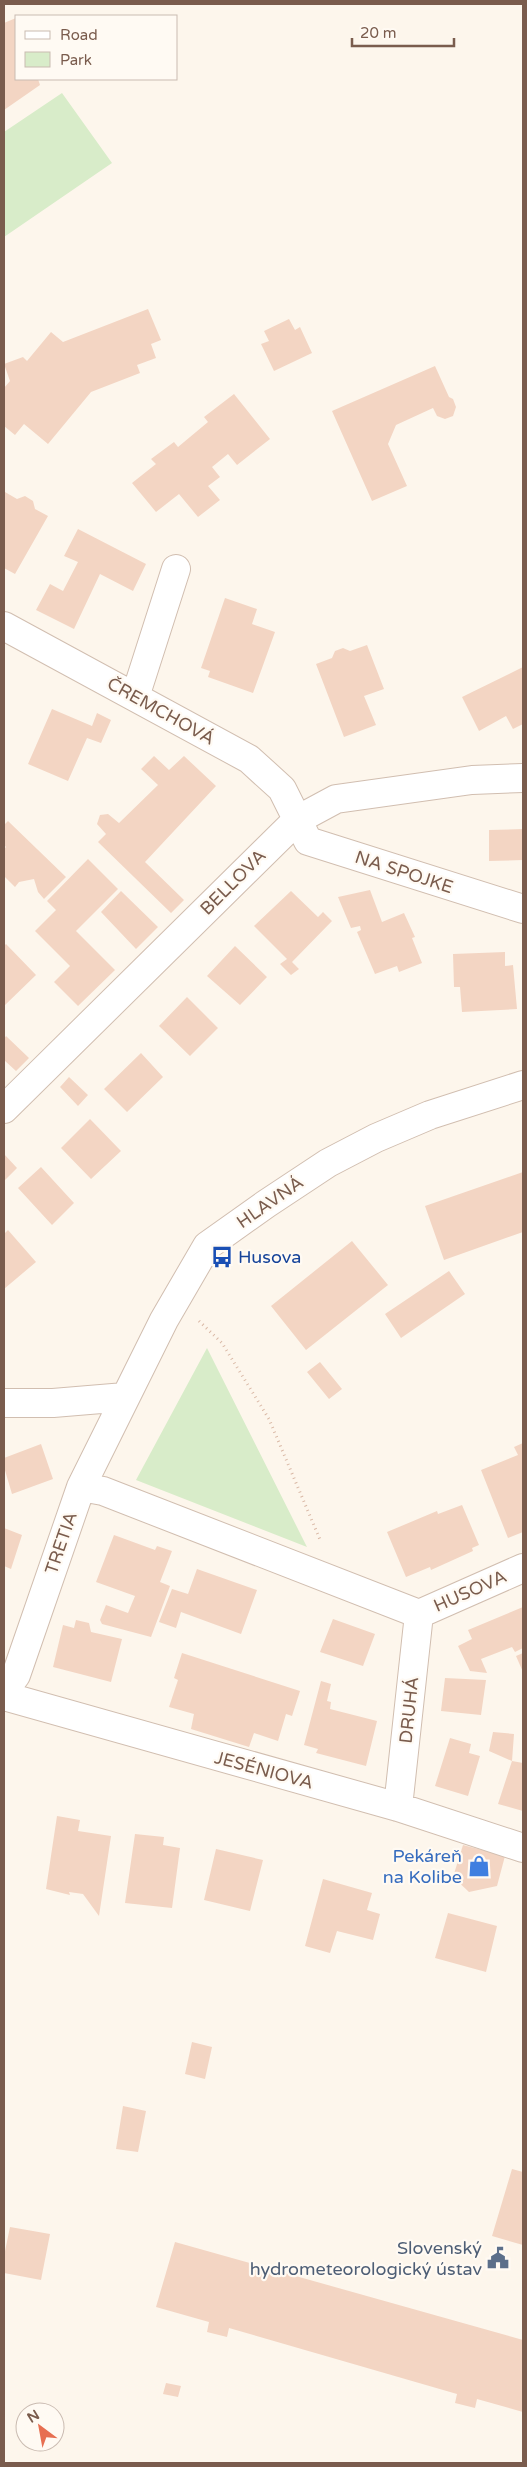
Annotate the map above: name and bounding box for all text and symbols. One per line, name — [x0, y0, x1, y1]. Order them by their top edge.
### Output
legend — [15, 15, 178, 80]
scale bar — [352, 15, 454, 47]
text: 20 m — [360, 24, 397, 42]
text: Road — [60, 26, 98, 44]
text: Park — [60, 51, 92, 69]
street label: ČREMCHOVÁ — [103, 672, 219, 750]
street label: BELLOVA — [195, 844, 271, 920]
street label: NA SPOJKE — [352, 846, 456, 898]
street label: HLAVNÁ — [232, 1171, 308, 1233]
bus stop icon: Husova — [209, 1244, 235, 1270]
place label: Husova — [238, 1246, 301, 1268]
street label: TRETIA — [40, 1509, 82, 1577]
street label: HUSOVA — [430, 1565, 510, 1617]
street label: DRUHÁ — [395, 1676, 423, 1744]
street label: JESÉNIOVA — [212, 1746, 316, 1794]
place label: Pekáreň na Kolibe — [383, 1845, 462, 1888]
shop icon: Pekáreň na Kolibe — [466, 1853, 492, 1879]
place label: Slovenský hydrometeorologický ústav — [250, 2237, 482, 2280]
public building icon: Slovenský hydrometeorologický ústav — [485, 2245, 511, 2271]
north arrow — [15, 2402, 65, 2452]
text: N — [24, 2406, 43, 2427]

